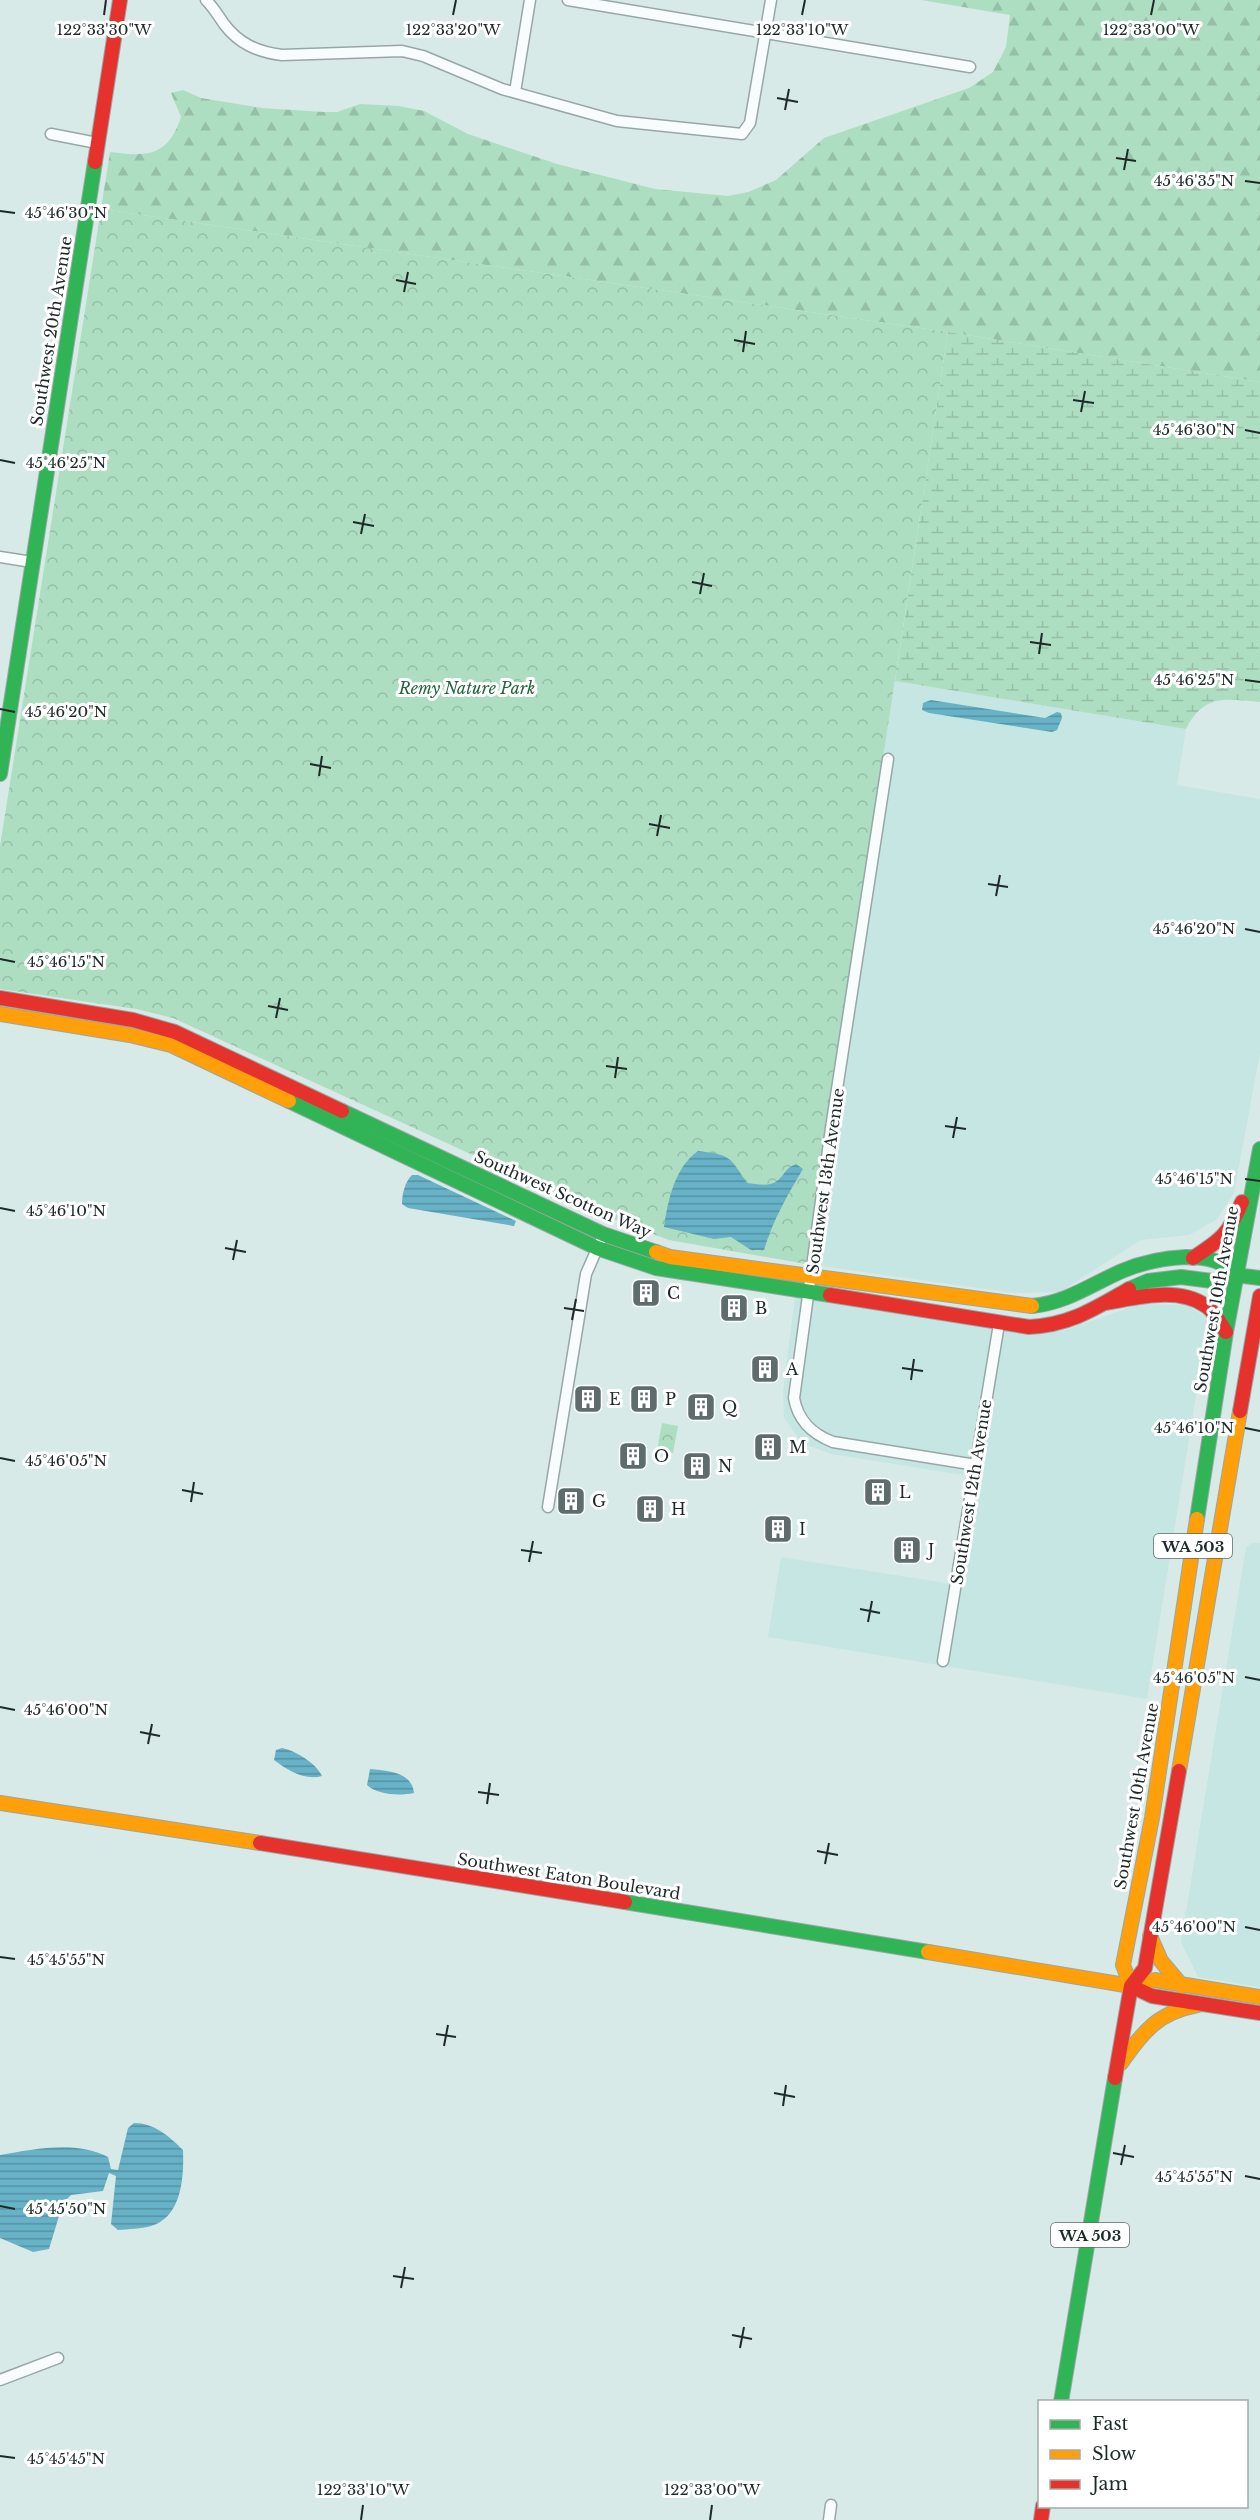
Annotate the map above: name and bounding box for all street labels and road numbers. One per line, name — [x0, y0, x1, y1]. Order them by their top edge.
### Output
street label: Southwest 20th Avenue — [26, 235, 76, 427]
street label: Southwest 13th Avenue — [802, 1087, 848, 1275]
street label: Southwest Scotton Way — [471, 1146, 655, 1242]
street label: Southwest 10th Avenue — [1190, 1204, 1242, 1394]
street label: Southwest 12th Avenue — [946, 1398, 996, 1586]
road number: WA 503 — [1154, 1534, 1232, 1558]
street label: Southwest 10th Avenue — [1110, 1701, 1162, 1891]
street label: Southwest Eaton Boulevard — [456, 1848, 682, 1904]
road number: WA 503 — [1051, 2223, 1129, 2247]

